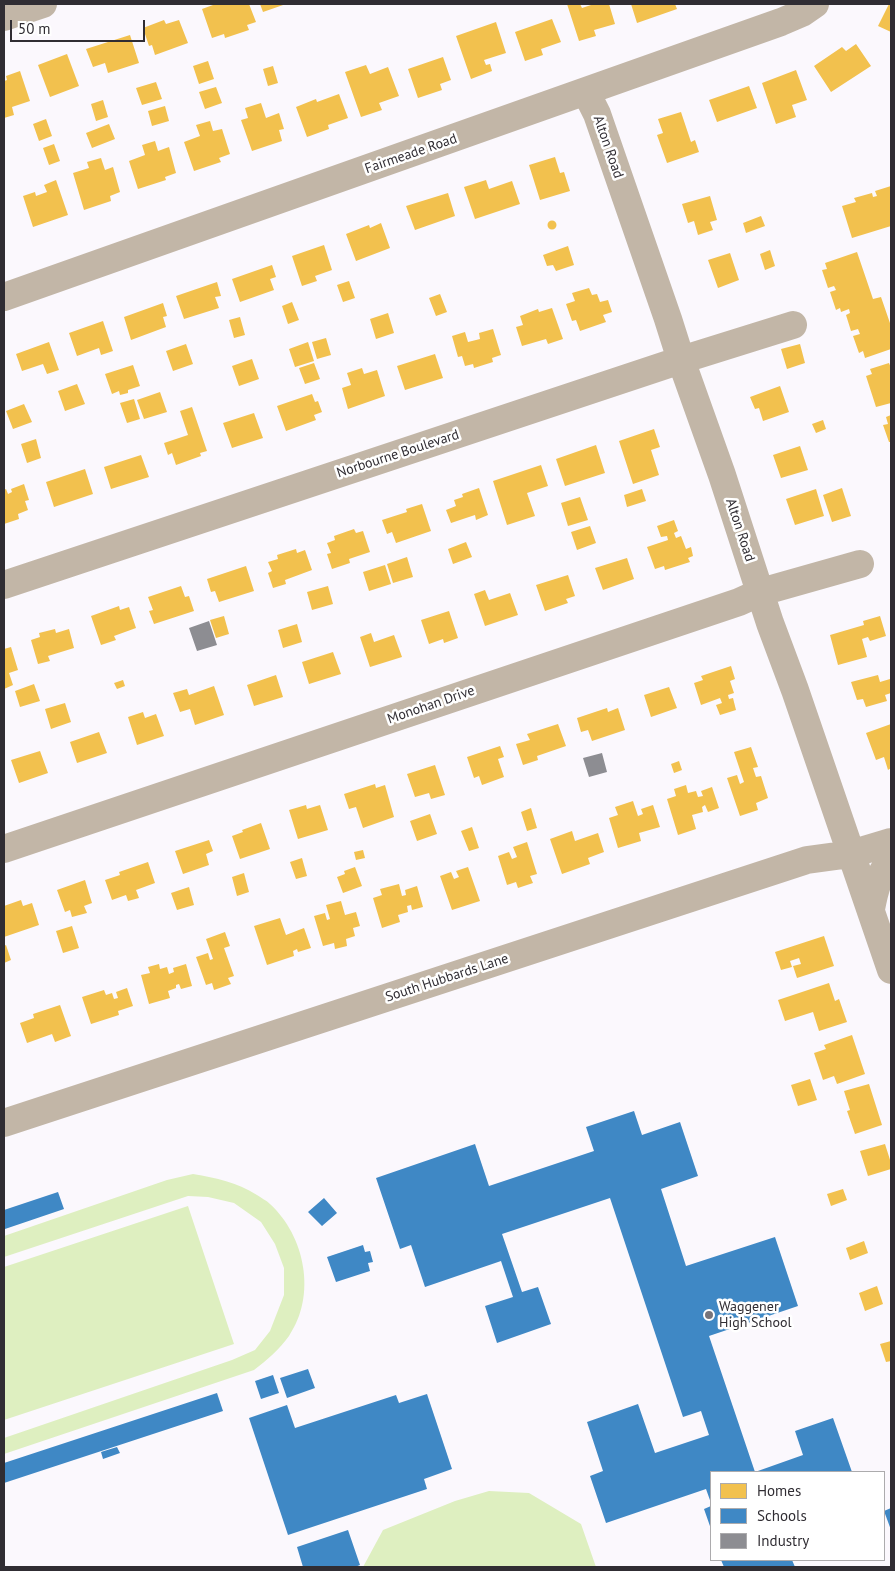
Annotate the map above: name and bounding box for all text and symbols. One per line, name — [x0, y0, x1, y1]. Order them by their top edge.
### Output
scale bar — [12, 10, 148, 42]
text: 50 m — [18, 19, 51, 38]
street label: Alton Road — [589, 113, 627, 181]
street label: Fairmeade Road — [363, 130, 459, 178]
street label: Norbourne Boulevard — [335, 426, 461, 482]
street label: Alton Road — [722, 496, 758, 564]
street label: Monohan Drive — [385, 682, 477, 728]
street label: South Hubbards Lane — [383, 950, 511, 1006]
place label: Waggener High School — [719, 1299, 792, 1331]
marker: Waggener High School — [703, 1309, 715, 1321]
legend — [710, 1471, 885, 1561]
text: Homes — [757, 1481, 801, 1500]
text: Schools — [757, 1506, 807, 1525]
text: Industry — [757, 1531, 809, 1550]

